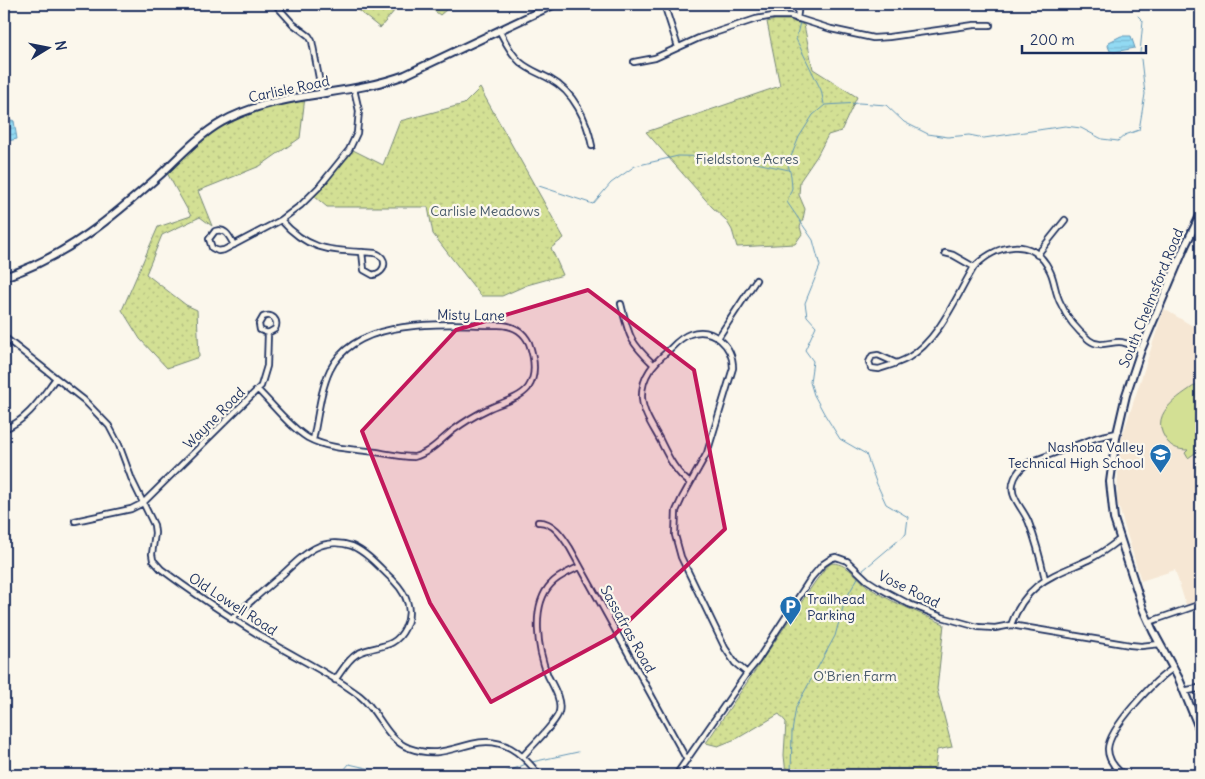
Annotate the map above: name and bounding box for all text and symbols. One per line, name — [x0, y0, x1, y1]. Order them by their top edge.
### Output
north arrow — [22, 22, 72, 72]
scale bar — [1022, 22, 1146, 54]
text: 200 m — [1030, 30, 1075, 49]
text: N — [51, 39, 71, 52]
street label: Carlisle Road — [247, 72, 331, 106]
park label: Fieldstone Acres — [695, 150, 799, 168]
park label: Carlisle Meadows — [430, 202, 540, 220]
street label: South Chelmsford Road — [1115, 226, 1187, 370]
street label: Misty Lane — [437, 305, 505, 325]
street label: Wayne Road — [179, 383, 249, 453]
place label: Nashoba Valley Technical High School — [1008, 438, 1144, 472]
school or university icon: Nashoba Valley Technical High School — [1148, 443, 1172, 474]
street label: Vose Road — [875, 566, 943, 612]
street label: Old Lowell Road — [185, 569, 281, 639]
street label: Sassafras Road — [597, 582, 659, 676]
place label: Trailhead Parking — [807, 590, 865, 624]
parking icon: Trailhead Parking — [779, 595, 803, 626]
park label: O'Brien Farm — [813, 667, 897, 685]

